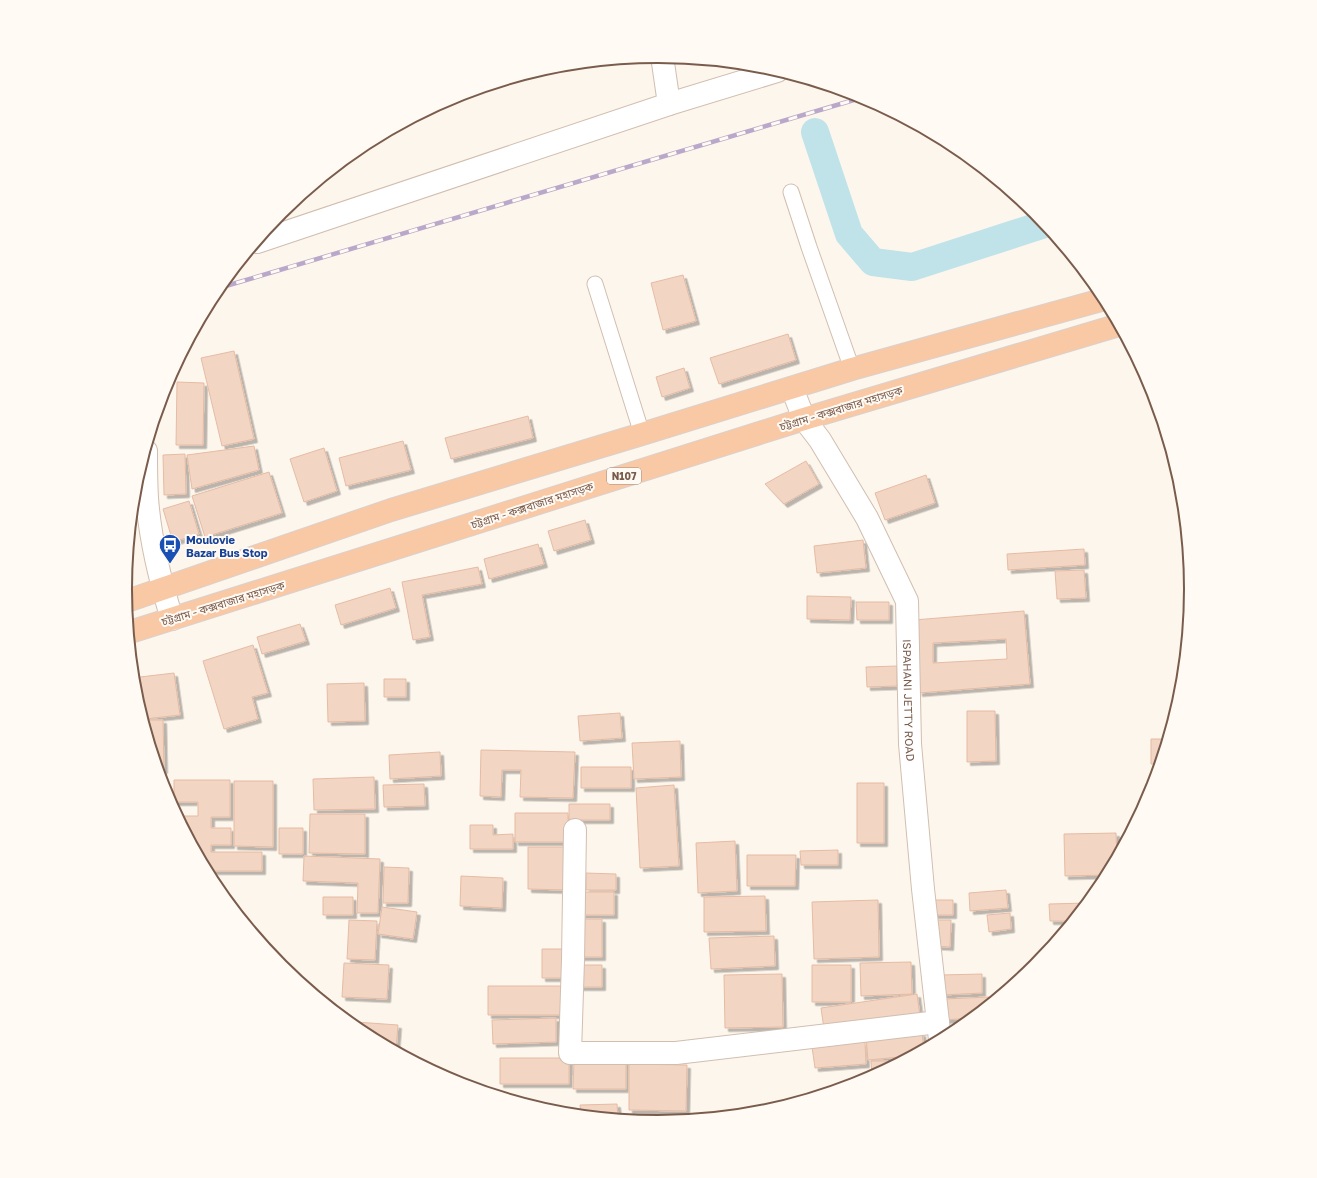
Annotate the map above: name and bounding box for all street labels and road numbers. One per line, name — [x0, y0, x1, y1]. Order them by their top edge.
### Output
street label: চট্টগ্রাম - কক্সবাজার মহাসড়ক — [777, 383, 904, 433]
road number: N107 — [607, 468, 641, 484]
street label: চট্টগ্রাম - কক্সবাজার মহাসড়ক — [468, 479, 595, 531]
street label: চট্টগ্রাম - কক্সবাজার মহাসড়ক — [159, 578, 286, 628]
street label: ISPAHANI JETTY ROAD — [901, 639, 918, 762]

